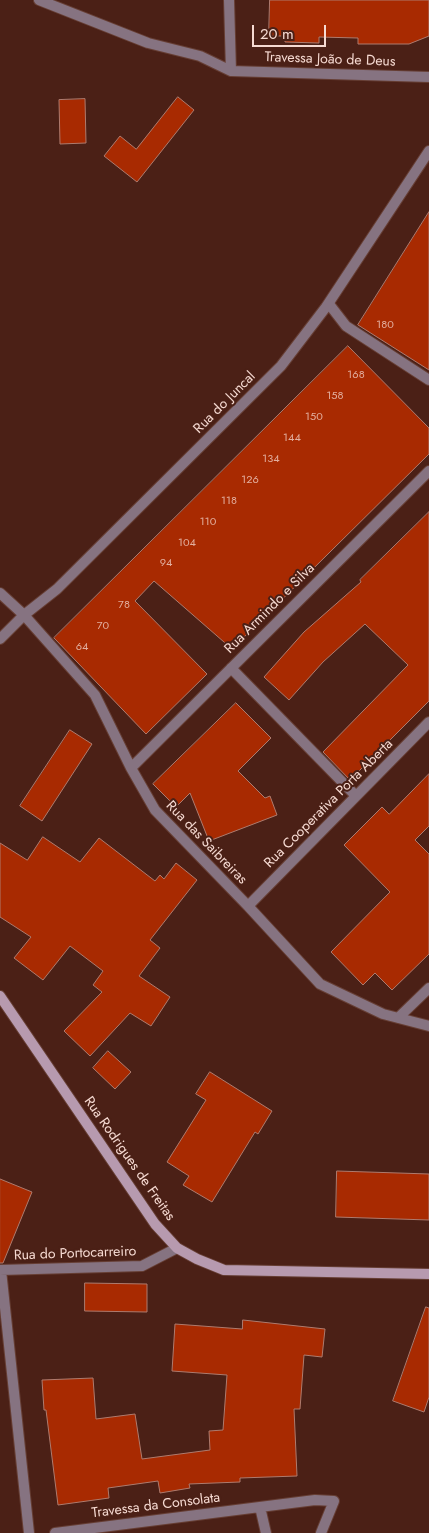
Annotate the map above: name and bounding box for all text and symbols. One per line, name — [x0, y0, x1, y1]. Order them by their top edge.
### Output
scale bar — [254, 15, 328, 47]
text: 20 m — [260, 23, 294, 45]
street label: Travessa João de Deus — [264, 49, 396, 71]
house number: 180 — [376, 318, 394, 332]
house number: 168 — [347, 368, 365, 382]
street label: Rua do Juncal — [191, 369, 259, 437]
house number: 158 — [326, 389, 344, 403]
house number: 150 — [305, 410, 323, 424]
house number: 144 — [283, 431, 301, 445]
house number: 134 — [262, 452, 280, 466]
house number: 126 — [241, 473, 259, 487]
house number: 118 — [221, 494, 237, 508]
house number: 110 — [200, 515, 216, 529]
house number: 104 — [178, 536, 196, 550]
house number: 94 — [160, 556, 172, 570]
street label: Rua Armindo e Silva — [221, 560, 319, 658]
house number: 78 — [118, 598, 130, 612]
house number: 70 — [97, 619, 109, 633]
house number: 64 — [76, 640, 88, 654]
street label: Rua Cooperativa Porta Aberta — [261, 736, 397, 872]
street label: Rua das Saibreiras — [162, 798, 250, 888]
street label: Rua Rodrigues de Freitas — [80, 1094, 178, 1224]
street label: Rua do Portocarreiro — [13, 1243, 137, 1265]
street label: Travessa da Consolata — [91, 1490, 221, 1522]

